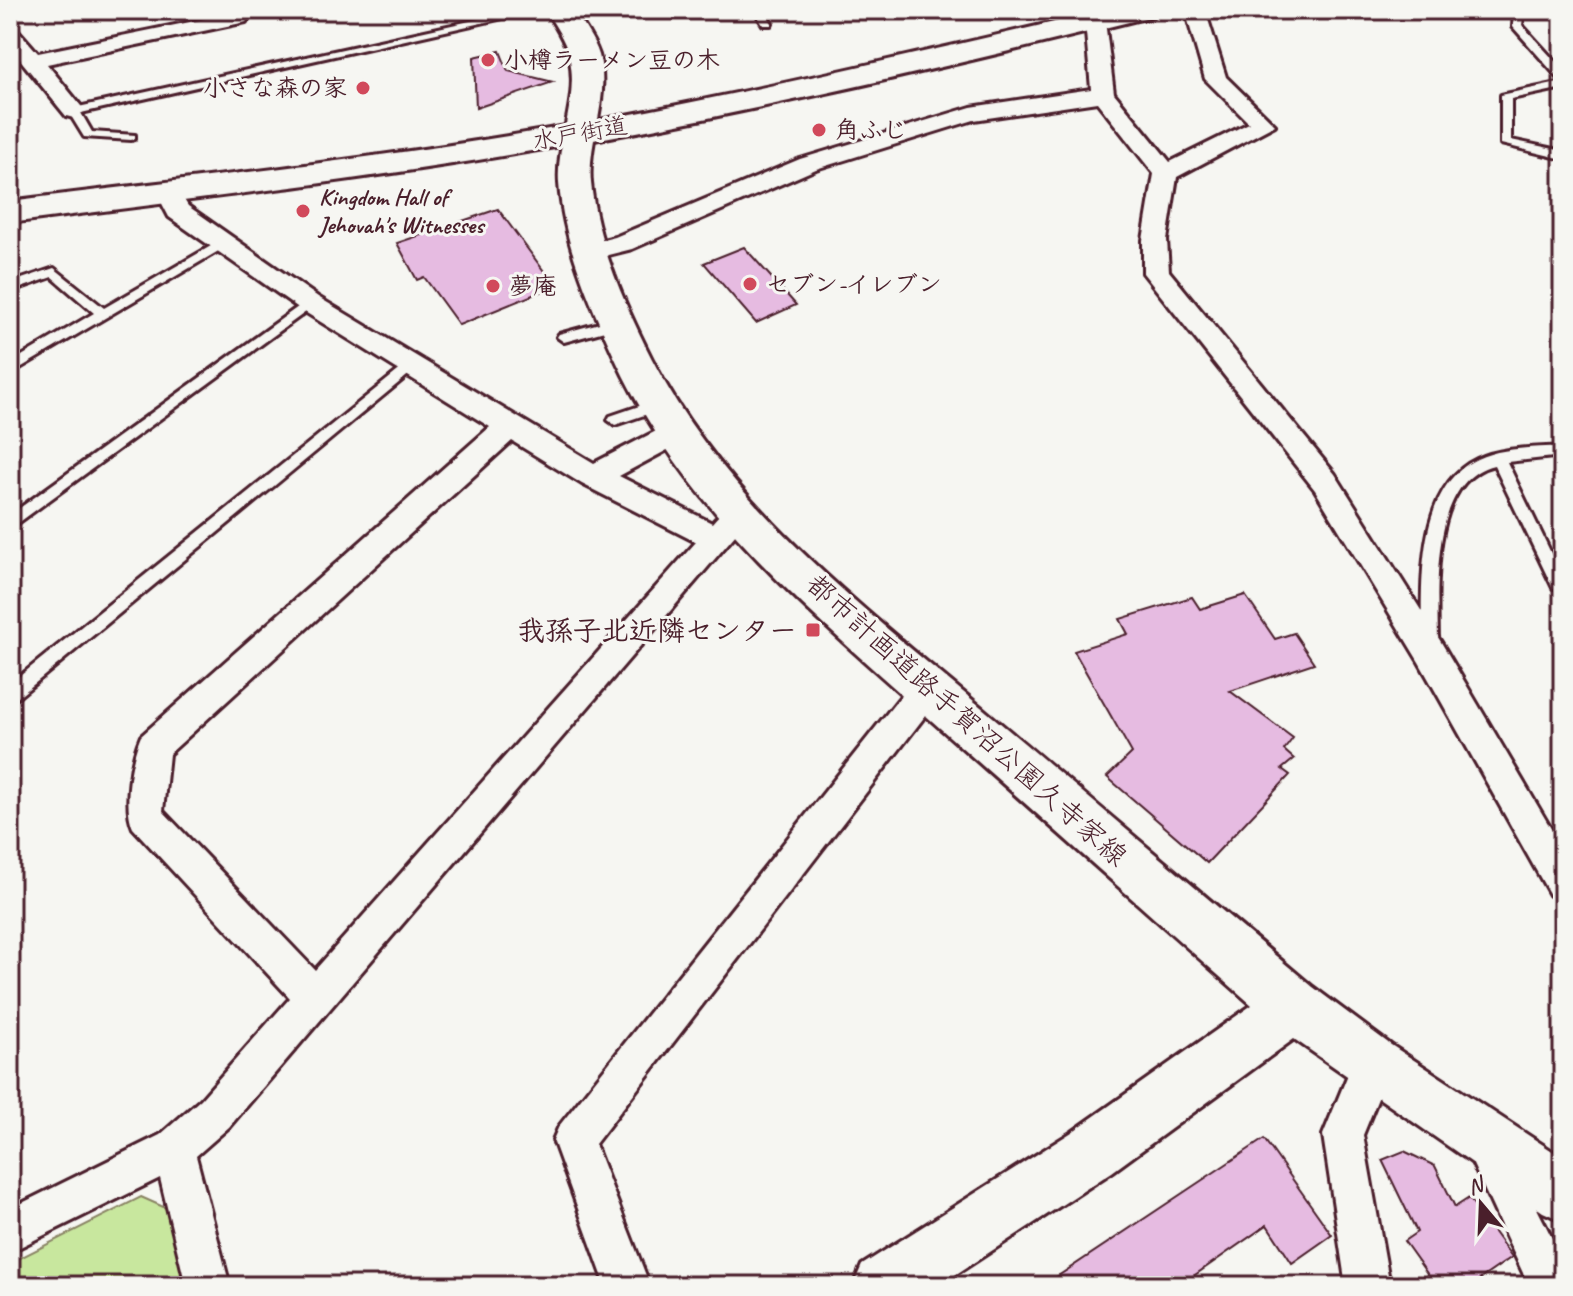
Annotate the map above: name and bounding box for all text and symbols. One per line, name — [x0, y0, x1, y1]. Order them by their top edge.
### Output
place label: 小樽ラーメン豆の木 — [504, 45, 720, 75]
marker: 小樽ラーメン豆の木 — [479, 51, 497, 69]
place label: 小さな森の家 — [203, 73, 347, 103]
marker: 小さな森の家 — [354, 79, 372, 97]
street label: 水戸街道 — [530, 110, 630, 156]
place label: 角ふじ — [835, 115, 907, 145]
marker: 角ふじ — [810, 121, 828, 139]
place label: Kingdom Hall of Jehovah's Witnesses — [317, 182, 486, 240]
marker: Kingdom Hall of Jehovah's Witnesses — [294, 202, 312, 220]
place label: セブン-イレブン — [766, 269, 942, 299]
place label: 夢庵 — [509, 271, 557, 301]
marker: セブン-イレブン — [741, 275, 759, 293]
marker: 夢庵 — [484, 277, 502, 295]
street label: 都市計画道路手賀沼公園久寺家線 — [799, 566, 1135, 874]
place label: 我孫子北近隣センター — [517, 613, 797, 648]
marker: 我孫子北近隣センター — [804, 621, 822, 639]
north arrow — [1441, 1164, 1521, 1244]
text: N — [1464, 1169, 1489, 1201]

